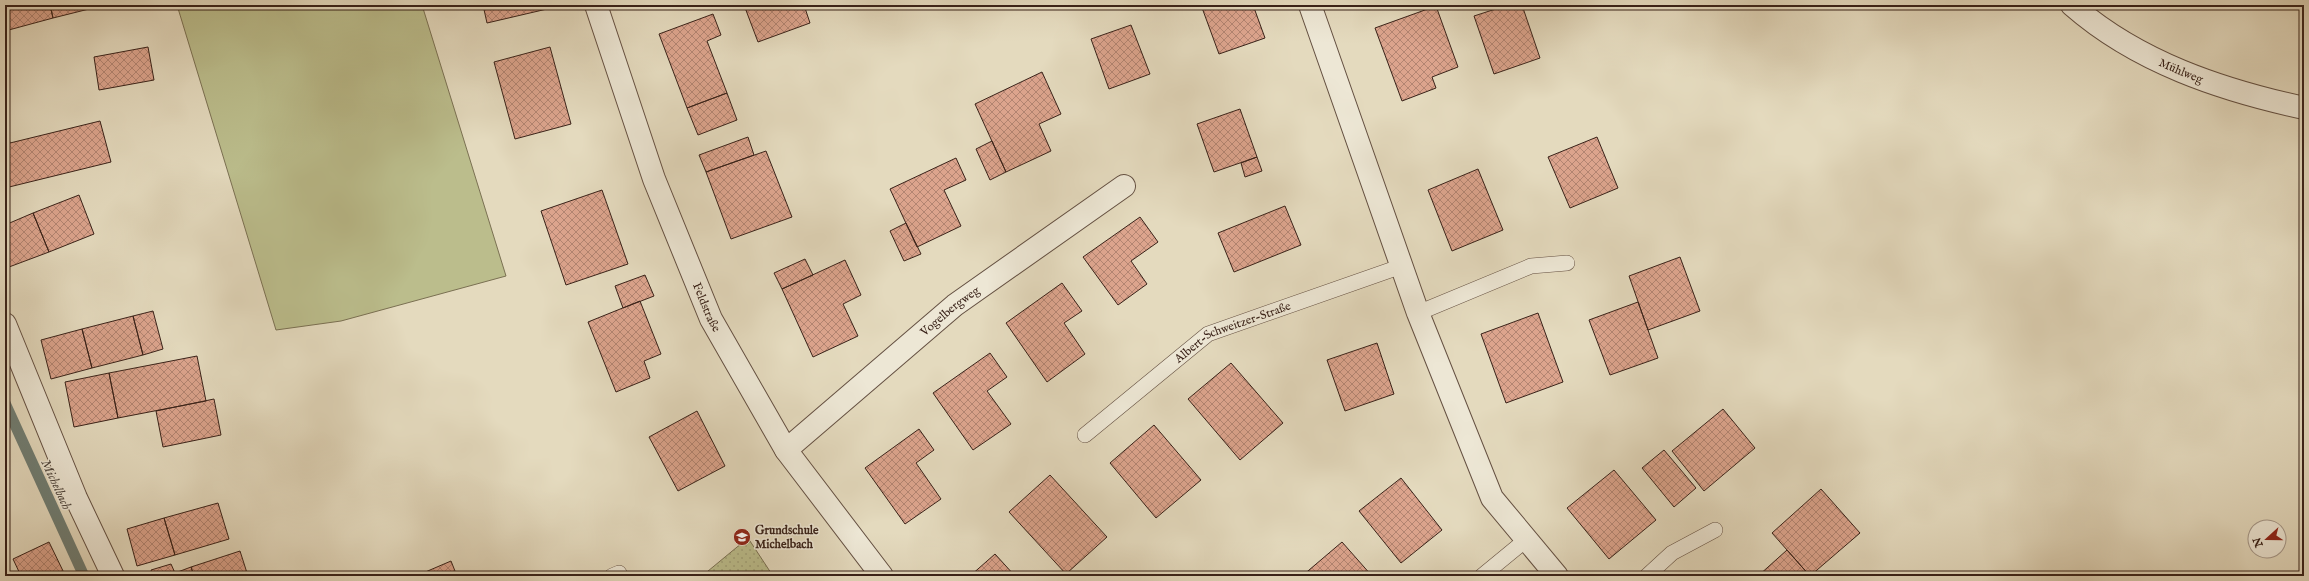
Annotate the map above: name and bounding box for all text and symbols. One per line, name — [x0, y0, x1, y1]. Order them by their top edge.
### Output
street label: Mühlweg — [2156, 55, 2206, 87]
street label: Feldstraße — [689, 280, 724, 335]
street label: Vogelbergweg — [917, 283, 983, 340]
street label: Albert-Schweitzer-Straße — [1171, 298, 1293, 367]
water label: Michelbach — [37, 457, 75, 513]
north arrow — [2247, 519, 2287, 559]
place label: Grundschule Michelbach — [755, 523, 819, 552]
school or university icon: Grundschule Michelbach — [732, 527, 752, 547]
text: N — [2250, 535, 2267, 550]

